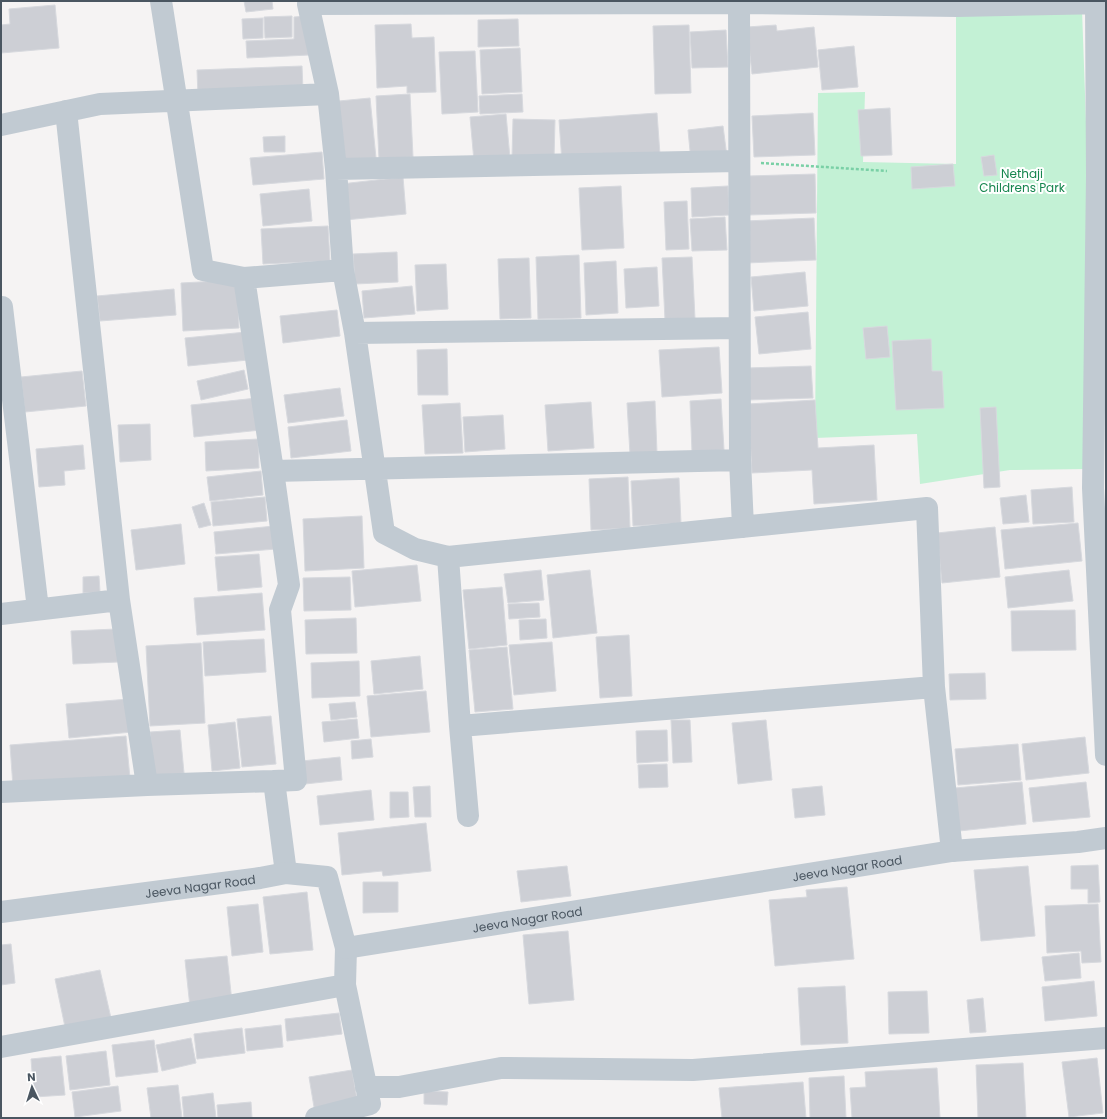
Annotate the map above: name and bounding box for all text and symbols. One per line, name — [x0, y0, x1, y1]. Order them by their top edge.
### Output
park label: Nethaji Childrens Park — [979, 165, 1066, 196]
street label: Jeeva Nagar Road — [791, 851, 903, 885]
street label: Jeeva Nagar Road — [144, 870, 256, 901]
street label: Jeeva Nagar Road — [471, 902, 584, 936]
north arrow — [12, 1067, 52, 1107]
text: N — [27, 1069, 36, 1085]

